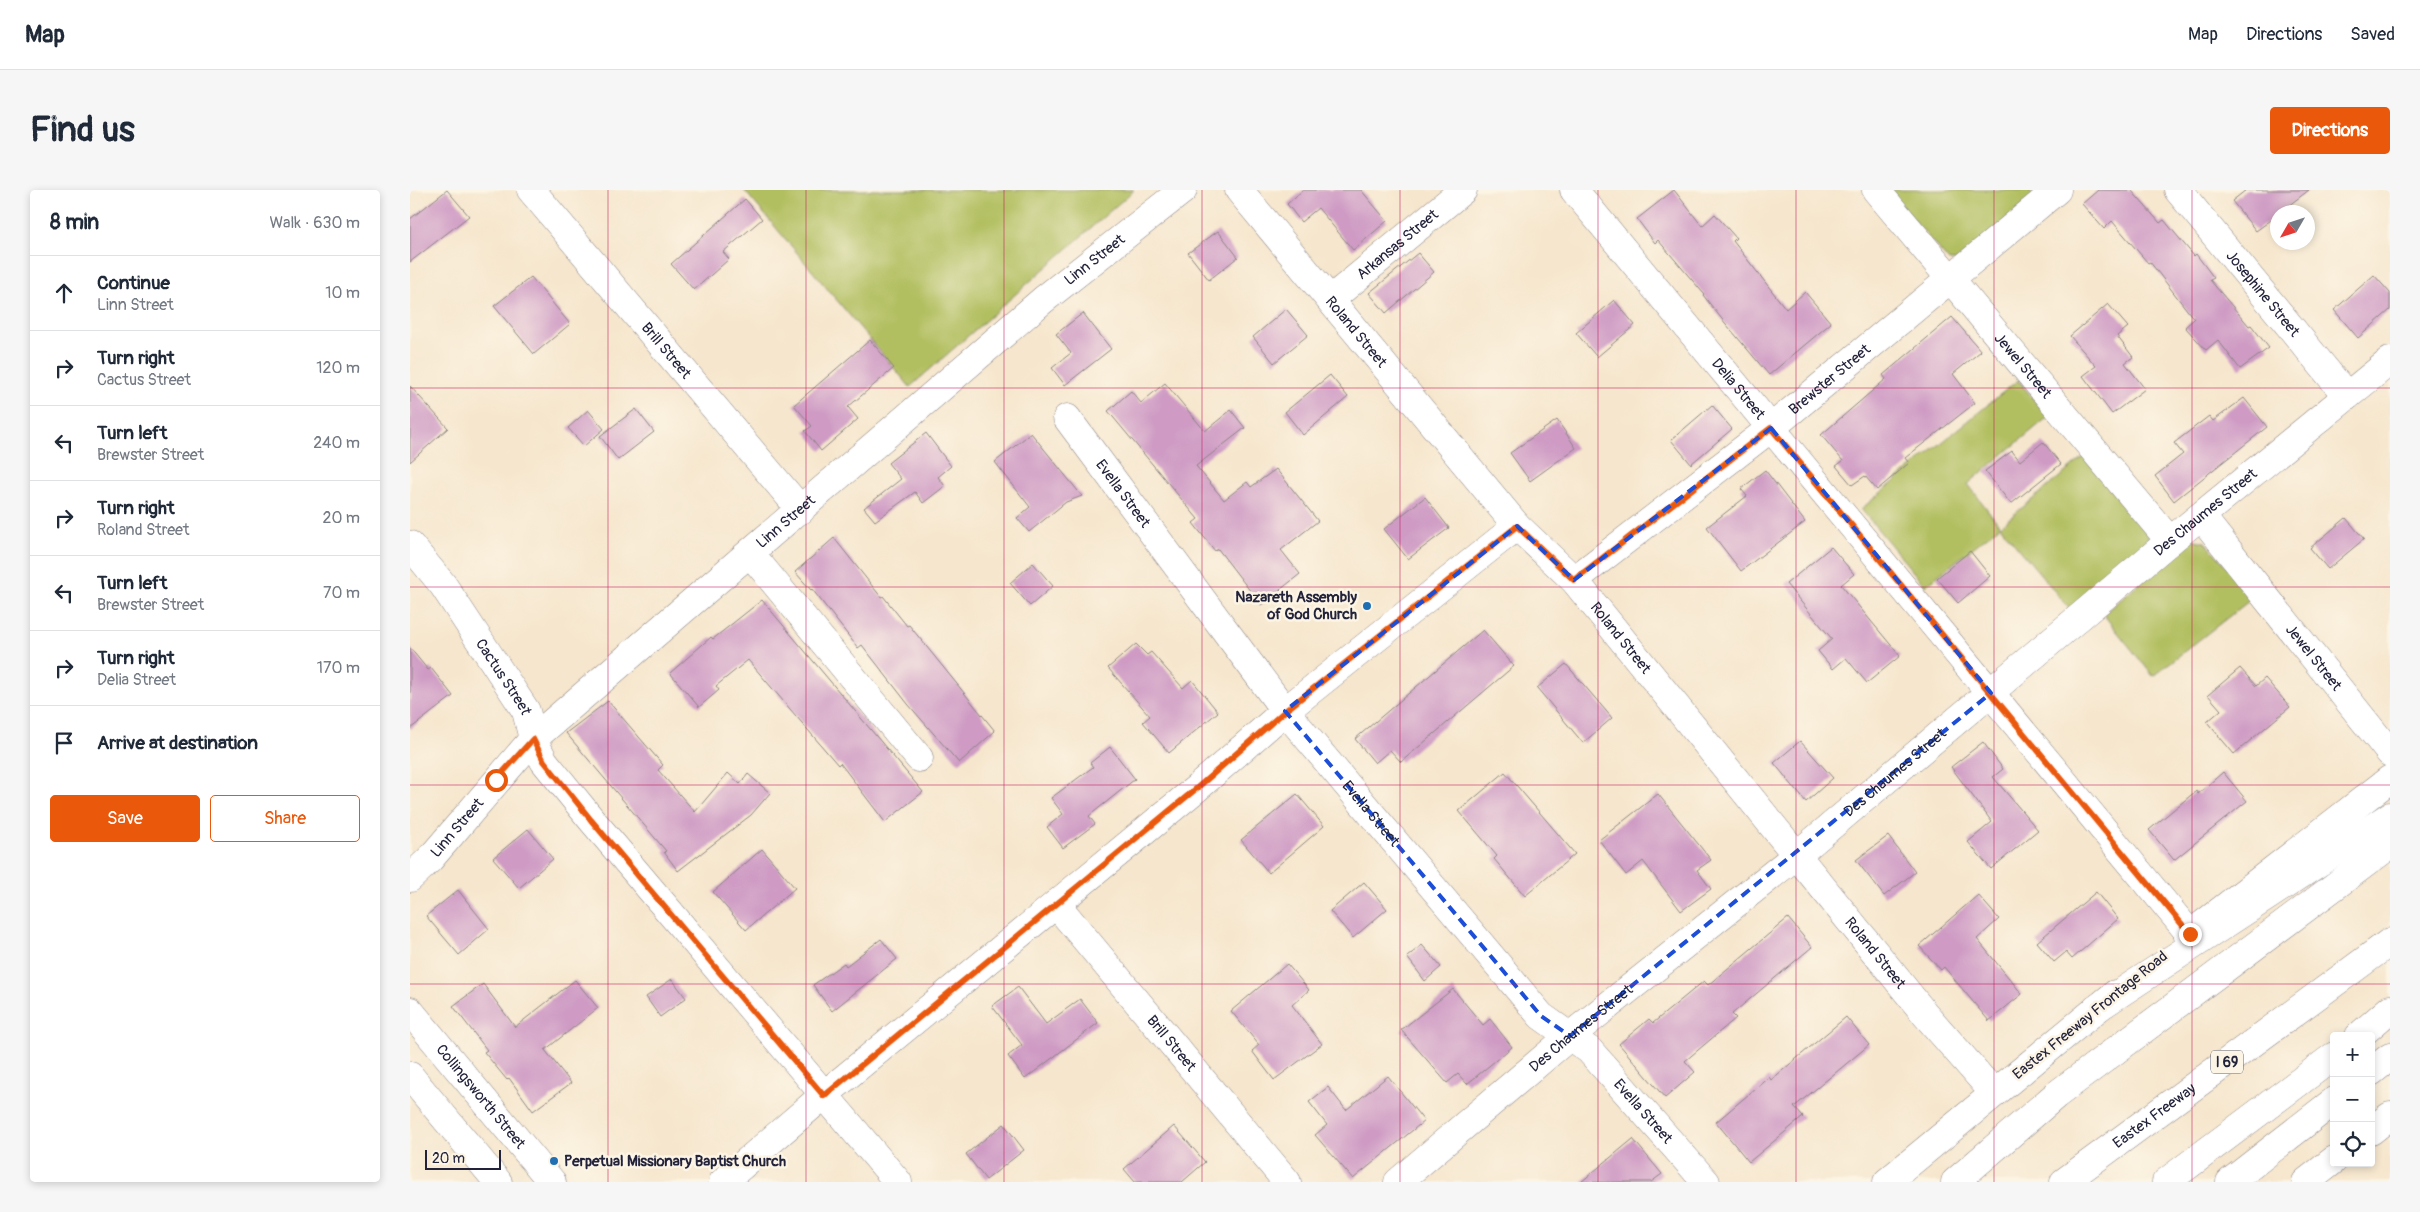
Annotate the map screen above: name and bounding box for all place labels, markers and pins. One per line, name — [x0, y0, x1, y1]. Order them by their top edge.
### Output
place label: Nazareth Assembly of God Church — [1235, 588, 1358, 624]
marker: Nazareth Assembly of God Church — [1361, 600, 1373, 612]
place label: Perpetual Missionary Baptist Church — [564, 1152, 786, 1171]
marker: Perpetual Missionary Baptist Church — [548, 1155, 560, 1167]

